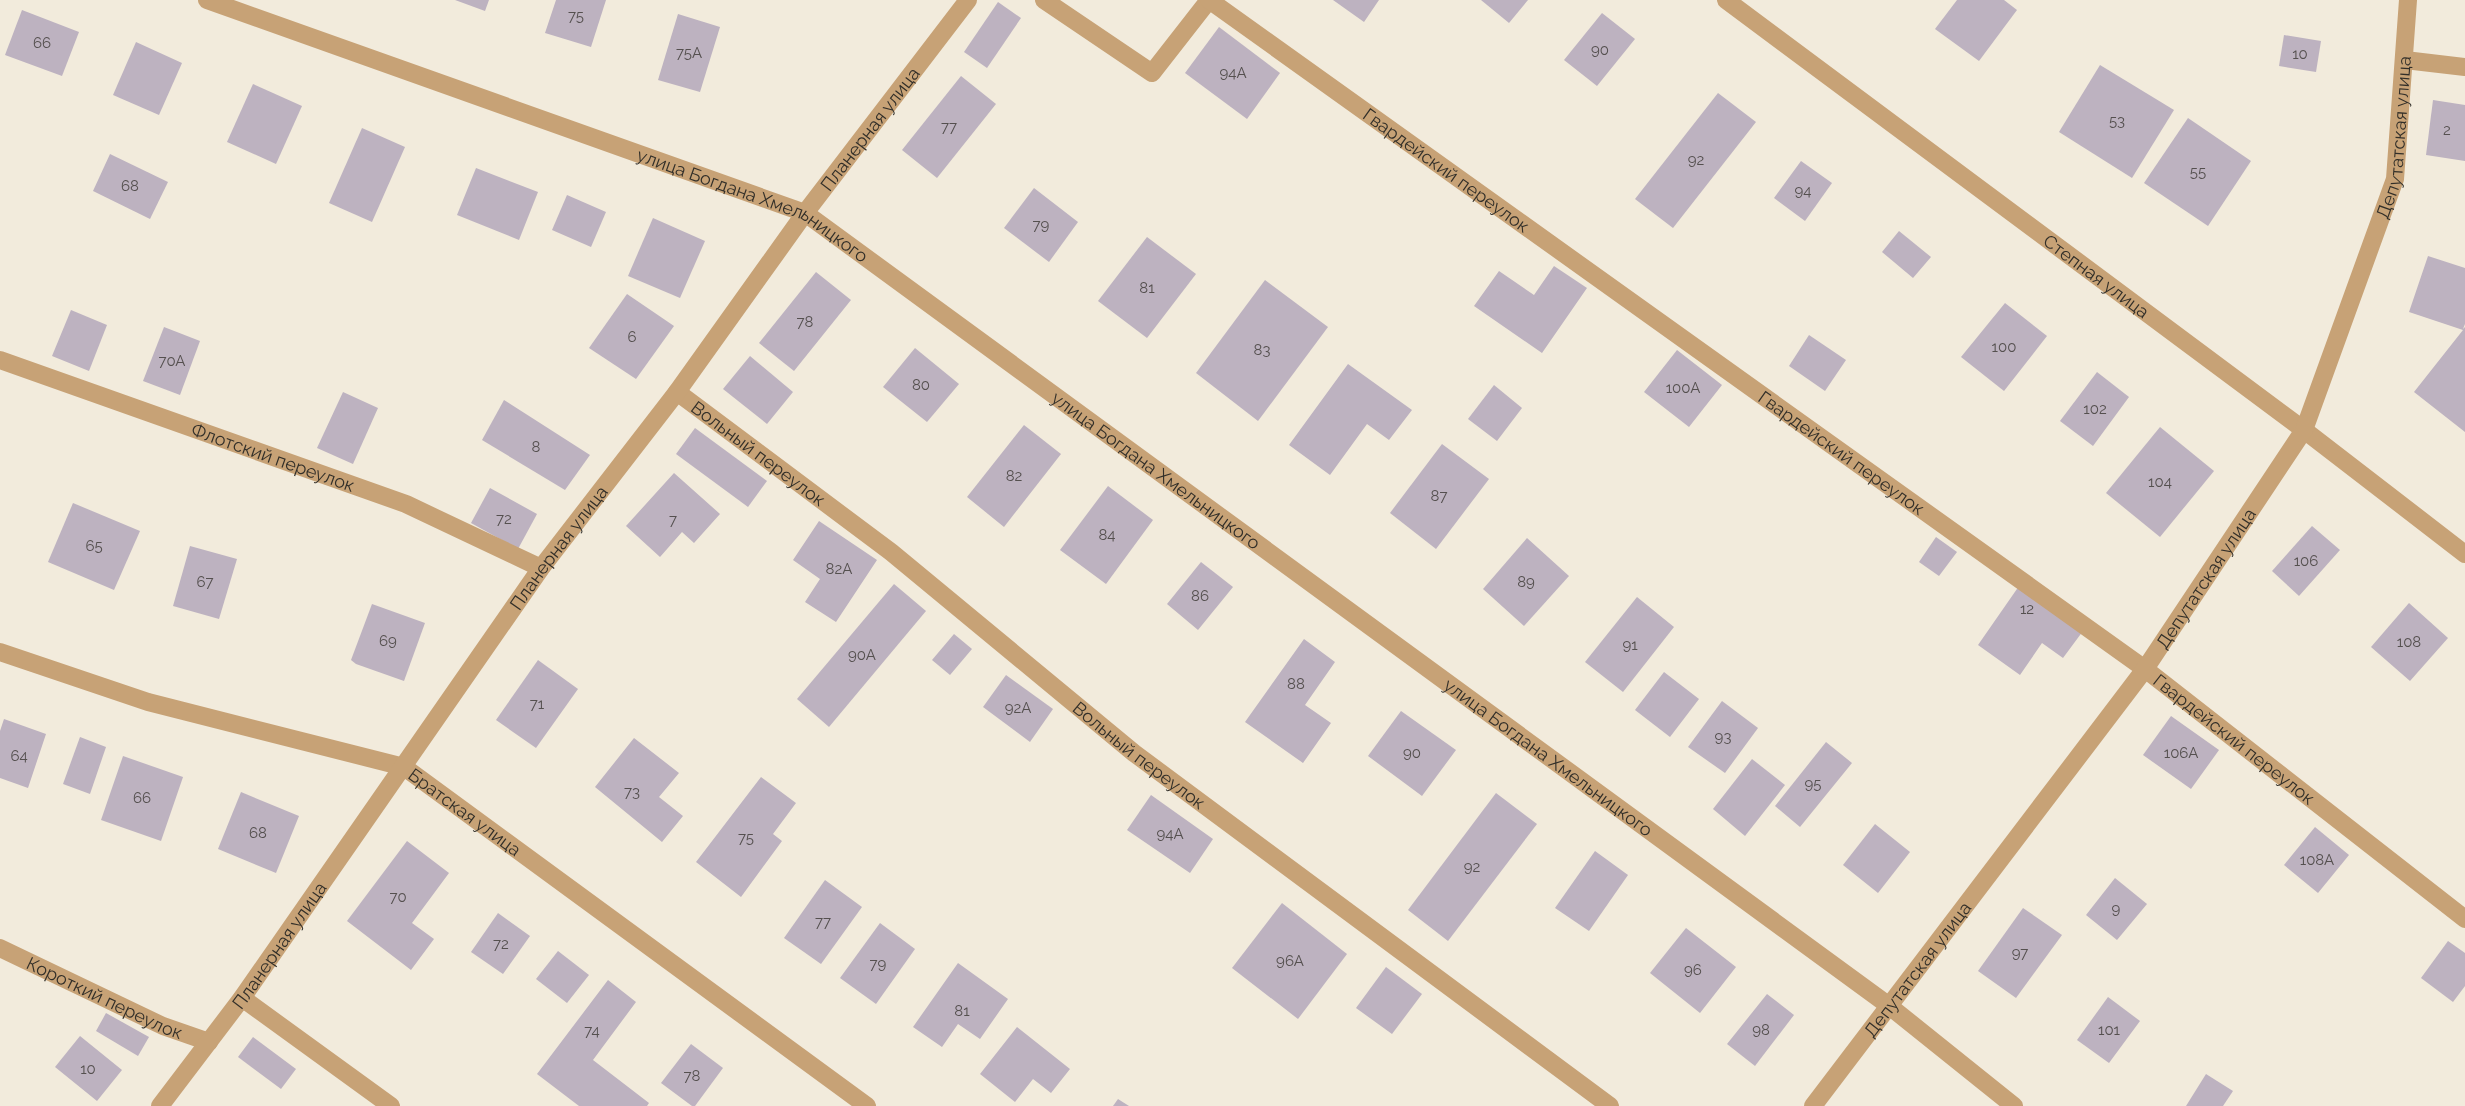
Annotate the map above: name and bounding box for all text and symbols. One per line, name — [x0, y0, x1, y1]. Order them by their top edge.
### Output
house number: 75 — [568, 7, 584, 25]
house number: 66 — [33, 34, 51, 52]
house number: 90 — [1591, 41, 1609, 59]
house number: 75А — [676, 44, 702, 62]
house number: 10 — [2292, 45, 2308, 63]
street label: Депутатская улица — [2371, 55, 2414, 221]
street label: Планерная улица — [816, 63, 923, 195]
house number: 94А — [1219, 64, 1247, 82]
street label: Гвардейский переулок — [1359, 103, 1534, 236]
house number: 53 — [2109, 112, 2125, 130]
house number: 77 — [941, 118, 957, 136]
house number: 2 — [2443, 121, 2451, 139]
street label: улица Богдана Хмельницкого — [634, 144, 873, 266]
house number: 92 — [1688, 151, 1704, 169]
house number: 55 — [2190, 163, 2206, 181]
house number: 68 — [121, 177, 139, 195]
house number: 94 — [1795, 182, 1811, 200]
house number: 79 — [1033, 216, 1050, 234]
street label: Степная улица — [2040, 230, 2154, 322]
house number: 81 — [1139, 279, 1155, 297]
house number: 78 — [797, 313, 814, 331]
house number: 6 — [627, 328, 637, 346]
house number: 100 — [1992, 338, 2016, 356]
house number: 83 — [1254, 341, 1270, 359]
house number: 70А — [158, 352, 186, 370]
house number: 80 — [912, 376, 930, 394]
house number: 100А — [1666, 379, 1700, 397]
street label: Гвардейский переулок — [1755, 386, 1929, 519]
street label: улица Богдана Хмельницкого — [1048, 387, 1265, 553]
street label: Вольный переулок — [687, 396, 830, 510]
house number: 102 — [2083, 400, 2107, 418]
street label: Флотский переулок — [189, 418, 358, 496]
house number: 8 — [532, 438, 541, 456]
house number: 82 — [1006, 467, 1023, 485]
house number: 104 — [2148, 473, 2172, 491]
street label: Планерная улица — [505, 481, 611, 614]
house number: 87 — [1431, 487, 1447, 505]
street label: Депутатская улица — [2151, 504, 2260, 652]
house number: 72 — [496, 510, 512, 528]
house number: 7 — [669, 511, 677, 529]
house number: 84 — [1098, 526, 1116, 544]
house number: 65 — [85, 537, 103, 555]
house number: 106 — [2294, 552, 2318, 570]
house number: 82А — [826, 560, 852, 578]
house number: 67 — [196, 573, 214, 591]
house number: 89 — [1517, 573, 1535, 591]
house number: 86 — [1191, 587, 1209, 605]
house number: 12 — [2020, 600, 2034, 618]
house number: 69 — [379, 632, 397, 650]
house number: 108 — [2397, 633, 2421, 651]
house number: 91 — [1622, 636, 1638, 654]
house number: 90А — [848, 646, 876, 664]
street label: Гвардейский переулок — [2149, 669, 2319, 808]
street label: улица Богдана Хмельницкого — [1440, 674, 1657, 840]
house number: 88 — [1287, 675, 1305, 693]
house number: 71 — [530, 695, 545, 713]
street label: Вольный переулок — [1069, 697, 1210, 813]
house number: 92А — [1005, 699, 1031, 717]
house number: 93 — [1715, 728, 1731, 746]
house number: 90 — [1403, 744, 1421, 762]
house number: 106А — [2164, 744, 2198, 762]
house number: 64 — [10, 747, 28, 765]
street label: Братская улица — [405, 763, 526, 860]
house number: 95 — [1805, 775, 1821, 793]
house number: 73 — [624, 783, 640, 801]
house number: 66 — [133, 789, 151, 807]
house number: 68 — [249, 824, 267, 842]
house number: 94А — [1156, 825, 1184, 843]
house number: 75 — [738, 829, 754, 847]
house number: 108А — [2300, 851, 2334, 869]
house number: 92 — [1464, 858, 1480, 876]
street label: Планерная улица — [227, 878, 330, 1013]
house number: 70 — [389, 888, 407, 906]
street label: Депутатская улица — [1859, 897, 1975, 1041]
house number: 9 — [2112, 900, 2121, 918]
house number: 77 — [815, 913, 831, 931]
house number: 72 — [493, 935, 509, 953]
house number: 97 — [2012, 944, 2028, 962]
street label: Короткий переулок — [24, 952, 185, 1043]
house number: 96А — [1276, 952, 1304, 970]
house number: 79 — [870, 955, 887, 973]
house number: 96 — [1684, 961, 1702, 979]
house number: 81 — [954, 1002, 970, 1020]
house number: 98 — [1752, 1021, 1770, 1039]
house number: 101 — [2098, 1021, 2121, 1039]
house number: 74 — [584, 1022, 600, 1040]
house number: 10 — [80, 1060, 96, 1078]
house number: 78 — [684, 1067, 701, 1085]

